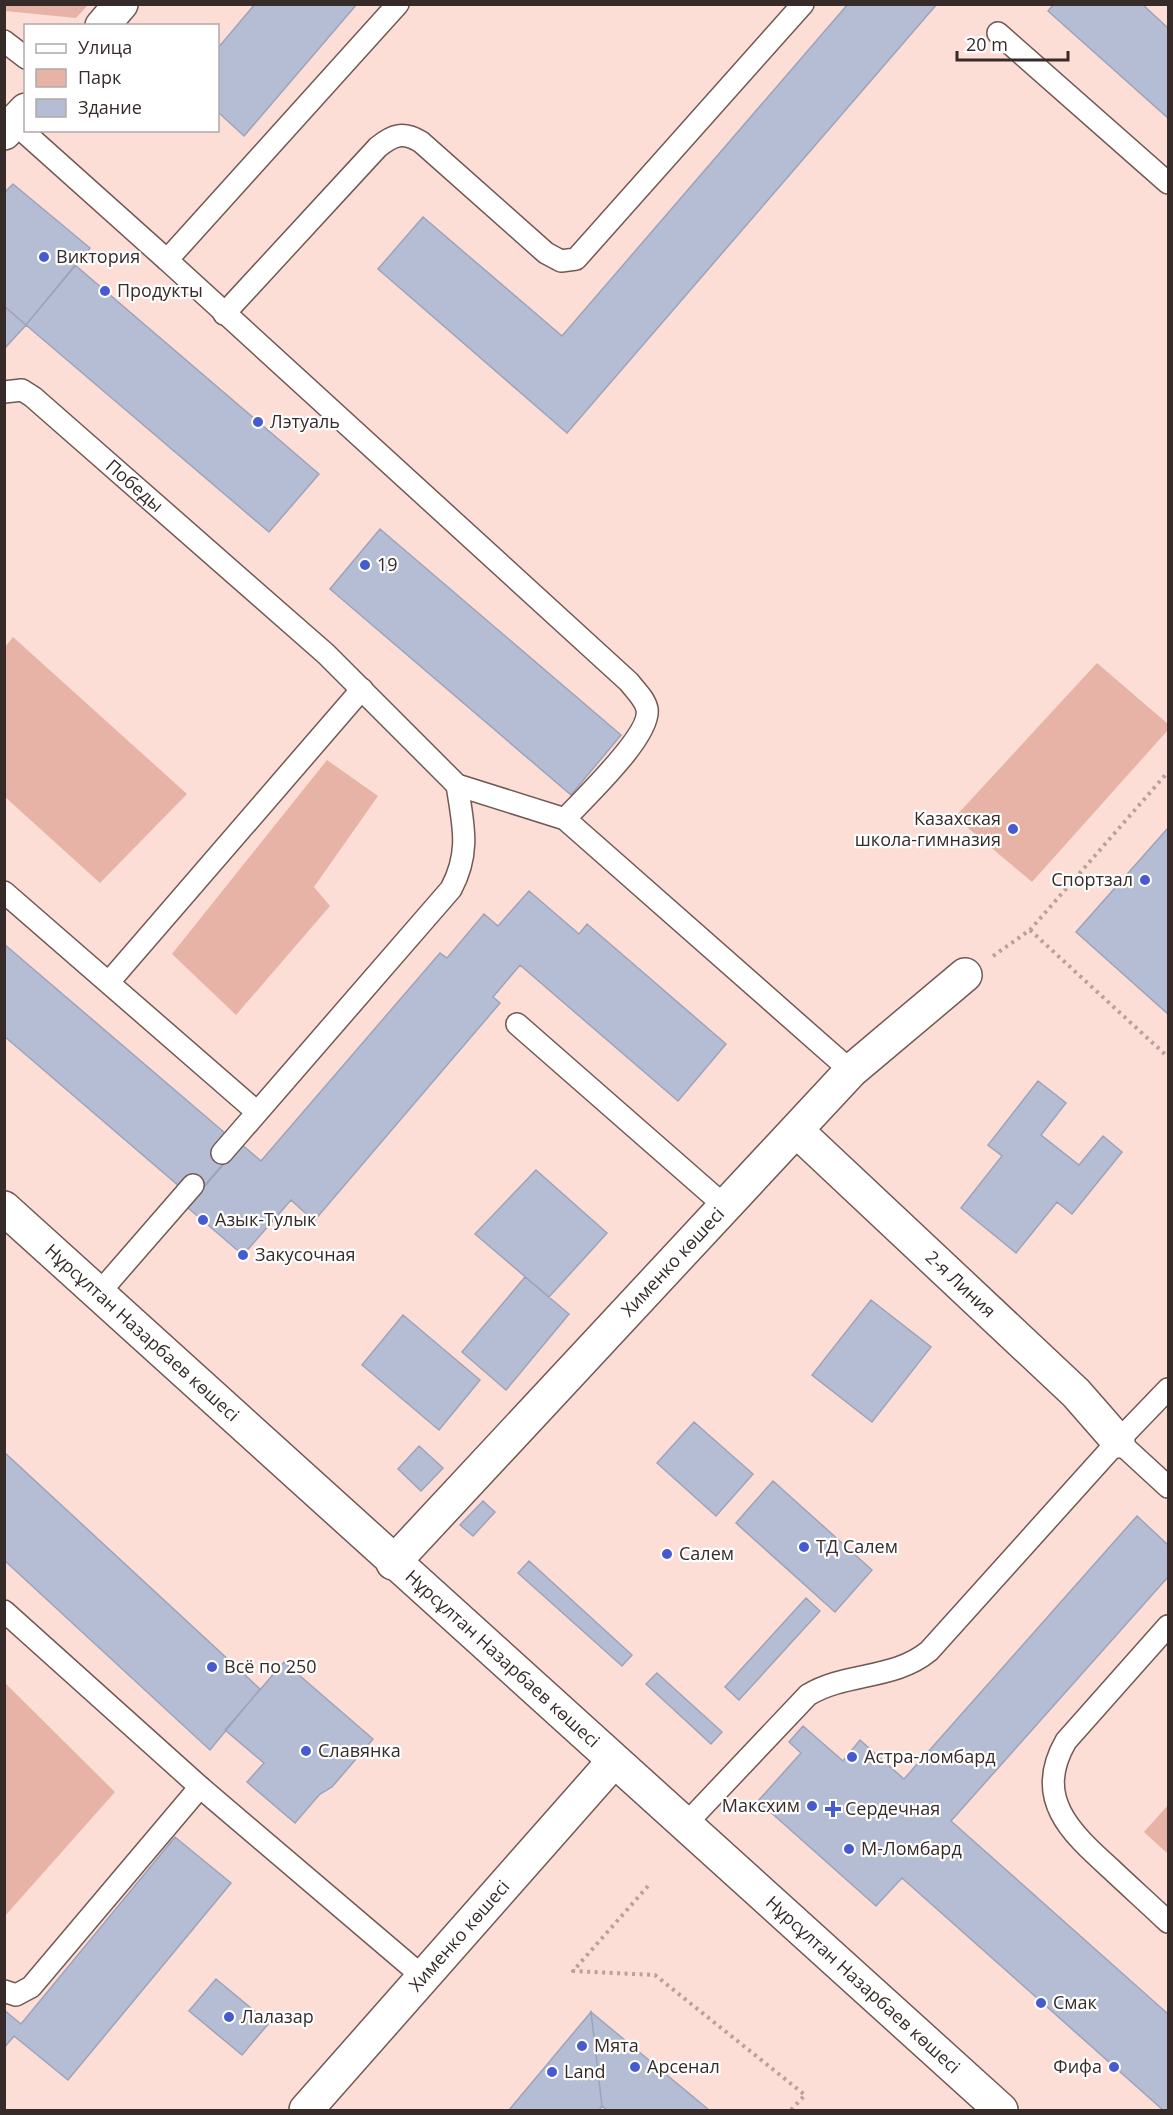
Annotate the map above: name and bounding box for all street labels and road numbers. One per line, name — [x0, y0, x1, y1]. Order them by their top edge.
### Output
street label: Победы — [101, 453, 169, 517]
street label: Хименко көшесі — [616, 1202, 729, 1321]
street label: Нұрсұлтан Назарбаев көшесі — [40, 1238, 245, 1426]
street label: 2-я Линия — [921, 1245, 1001, 1322]
street label: Нұрсұлтан Назарбаев көшесі — [401, 1564, 605, 1752]
street label: Хименко көшесі — [403, 1875, 514, 1996]
street label: Нұрсұлтан Назарбаев көшесі — [761, 1890, 966, 2078]

